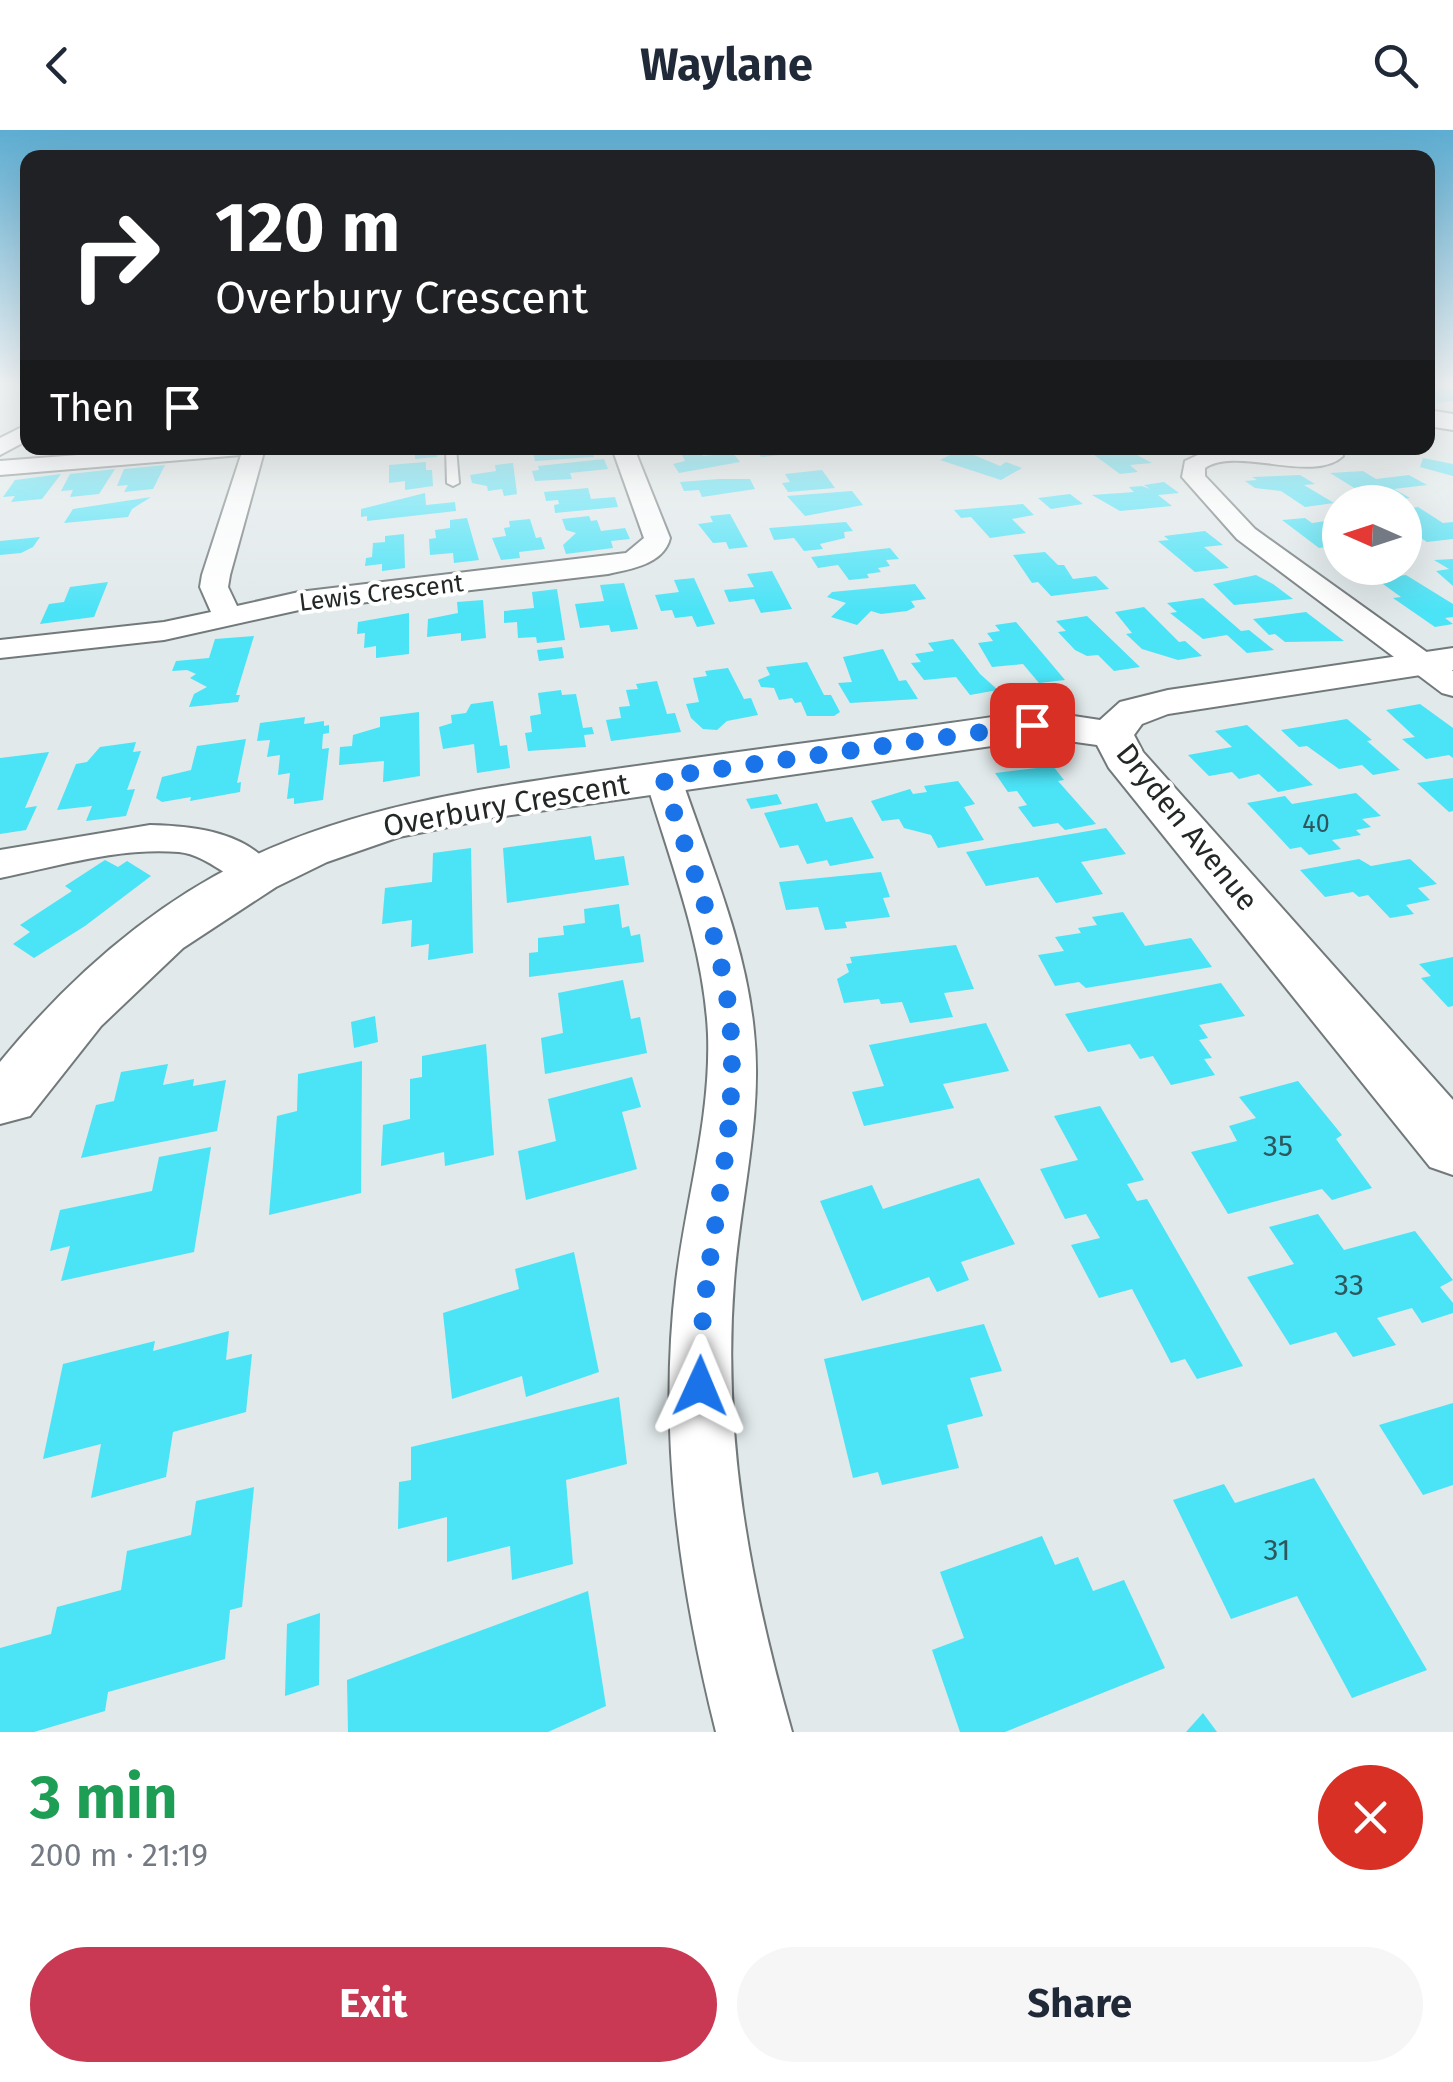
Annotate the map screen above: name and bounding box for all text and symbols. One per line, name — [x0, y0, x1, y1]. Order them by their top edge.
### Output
icon: back — [30, 38, 85, 93]
text: Waylane — [640, 38, 813, 92]
icon: search — [1368, 38, 1423, 93]
text: 120 m — [215, 186, 400, 270]
icon: right — [50, 190, 180, 320]
text: Overbury Crescent — [215, 271, 588, 325]
icon: arrive — [155, 380, 210, 435]
text: Then — [50, 385, 135, 431]
north arrow — [1322, 485, 1422, 585]
map controls — [1322, 485, 1422, 585]
street label: Lewis Crescent — [297, 568, 466, 618]
pin — [990, 683, 1075, 768]
icon: arrive — [1005, 698, 1060, 753]
street label: Dryden Avenue — [1109, 736, 1265, 918]
street label: Overbury Crescent — [380, 766, 632, 844]
house number: 40 — [1302, 809, 1330, 839]
house number: 35 — [1263, 1128, 1293, 1164]
house number: 33 — [1334, 1267, 1364, 1303]
position arrow — [648, 1334, 752, 1438]
house number: 31 — [1263, 1532, 1291, 1568]
text: 3 min — [30, 1762, 178, 1834]
button: close — [1318, 1765, 1423, 1870]
text: 200 m · 21:19 — [30, 1836, 208, 1874]
button: Exit — [30, 1947, 717, 2062]
button: Share — [737, 1947, 1423, 2062]

